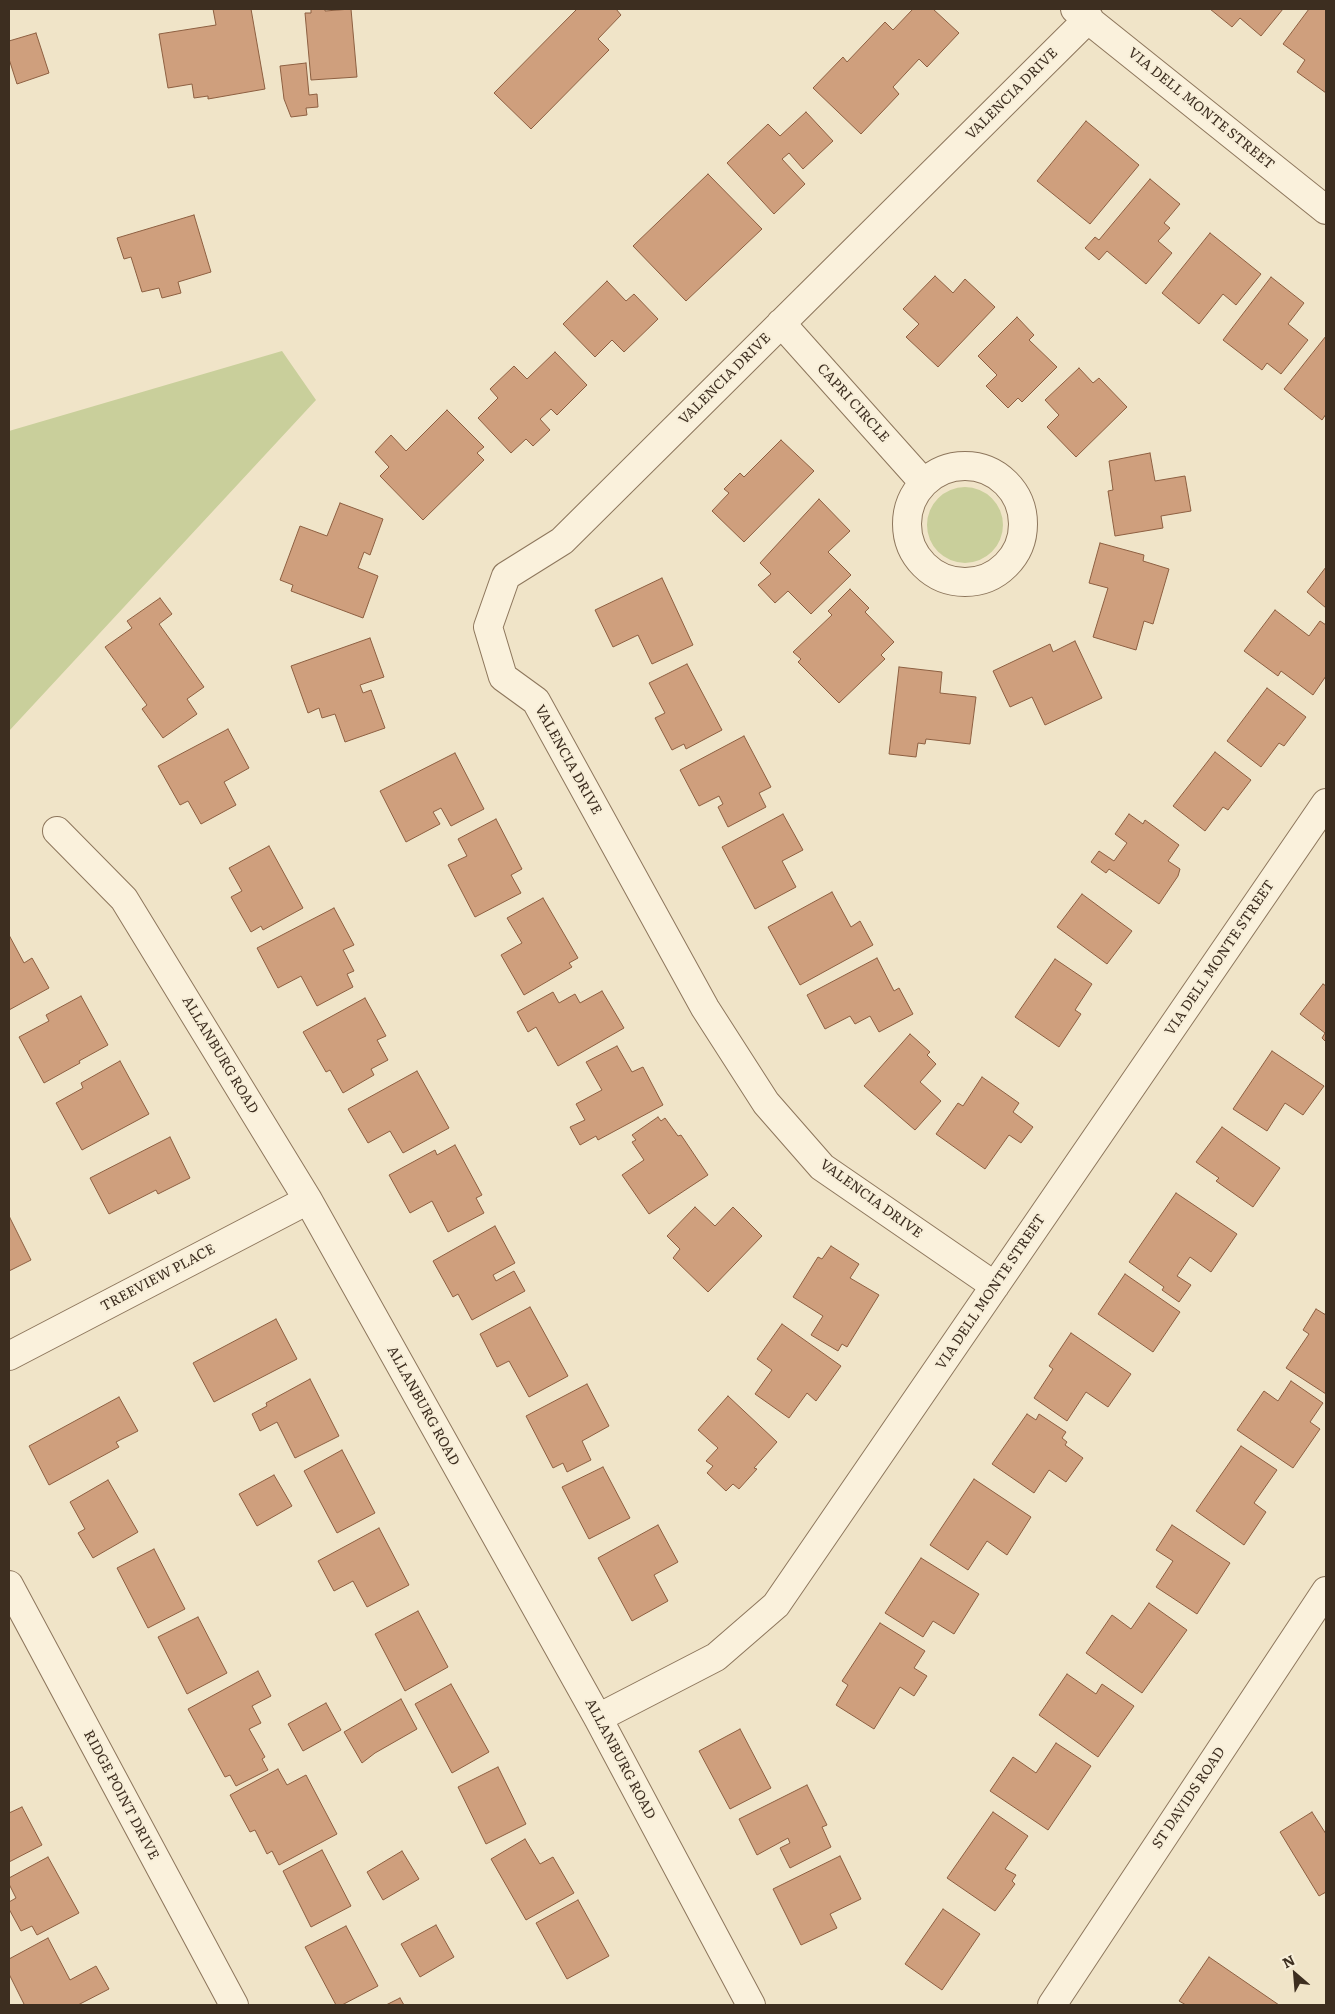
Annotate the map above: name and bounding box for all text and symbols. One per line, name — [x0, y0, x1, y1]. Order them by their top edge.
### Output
street label: VALENCIA DRIVE — [963, 45, 1061, 143]
street label: VIA DELL MONTE STREET — [1124, 45, 1278, 173]
street label: VALENCIA DRIVE — [676, 330, 774, 428]
street label: CAPRI CIRCLE — [813, 360, 893, 446]
street label: VALENCIA DRIVE — [531, 702, 605, 818]
street label: VIA DELL MONTE STREET — [1162, 877, 1278, 1039]
street label: ALLANBURG ROAD — [178, 993, 262, 1117]
street label: VALENCIA DRIVE — [816, 1156, 926, 1242]
street label: VIA DELL MONTE STREET — [933, 1211, 1049, 1373]
street label: TREEVIEW PLACE — [98, 1241, 218, 1315]
street label: ALLANBURG ROAD — [383, 1343, 463, 1469]
street label: ALLANBURG ROAD — [581, 1696, 659, 1822]
street label: RIDGE POINT DRIVE — [80, 1727, 162, 1863]
street label: ST DAVIDS ROAD — [1149, 1744, 1229, 1852]
north arrow — [1270, 1949, 1320, 1999]
text: N — [1278, 1949, 1298, 1972]

